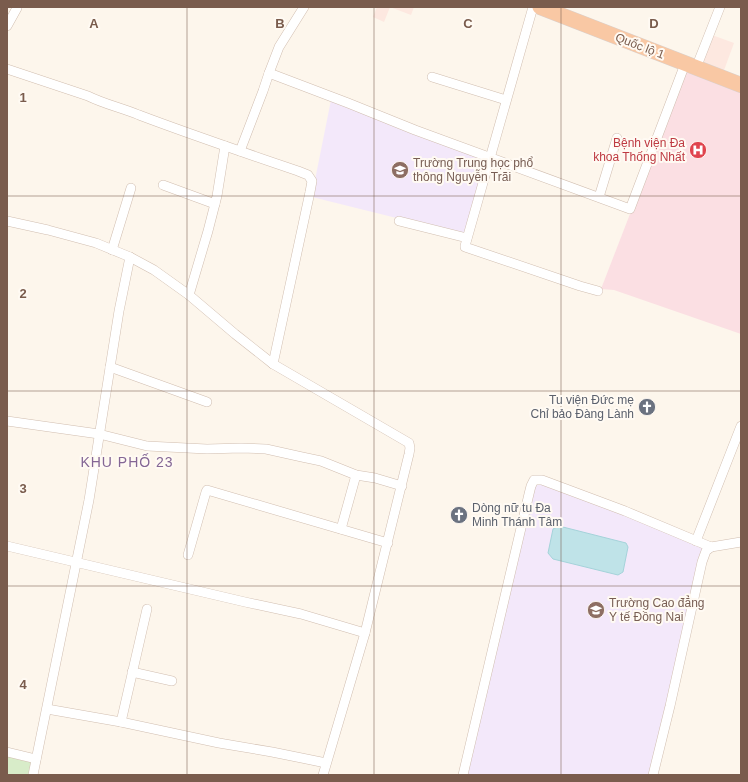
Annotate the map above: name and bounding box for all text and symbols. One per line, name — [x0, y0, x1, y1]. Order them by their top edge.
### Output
text: A — [89, 16, 99, 31]
text: B — [275, 16, 285, 31]
text: C — [463, 16, 473, 31]
text: D — [649, 16, 659, 31]
street label: Quốc lộ 1 — [614, 30, 667, 62]
text: 1 — [19, 90, 27, 105]
place label: Bệnh viện Đa khoa Thống Nhất — [593, 136, 686, 164]
hospital icon: Bệnh viện Đa khoa Thống Nhất — [688, 140, 708, 160]
place label: Trường Trung học phổ thông Nguyễn Trãi — [413, 156, 534, 184]
school or university icon: Trường Trung học phổ thông Nguyễn Trãi — [390, 160, 410, 180]
text: 2 — [19, 286, 27, 301]
place label: Tu viện Đức mẹ Chỉ bảo Đàng Lành — [531, 393, 634, 421]
church icon: Tu viện Đức mẹ Chỉ bảo Đàng Lành — [637, 397, 657, 417]
district label: KHU PHỐ 23 — [80, 453, 174, 470]
text: 3 — [19, 481, 27, 496]
place label: Dòng nữ tu Đa Minh Thánh Tâm — [472, 501, 562, 529]
church icon: Dòng nữ tu Đa Minh Thánh Tâm — [449, 505, 469, 525]
place label: Trường Cao đẳng Y tế Đồng Nai — [609, 595, 705, 624]
school or university icon: Trường Cao đẳng Y tế Đồng Nai — [586, 600, 606, 620]
text: 4 — [19, 677, 27, 692]

